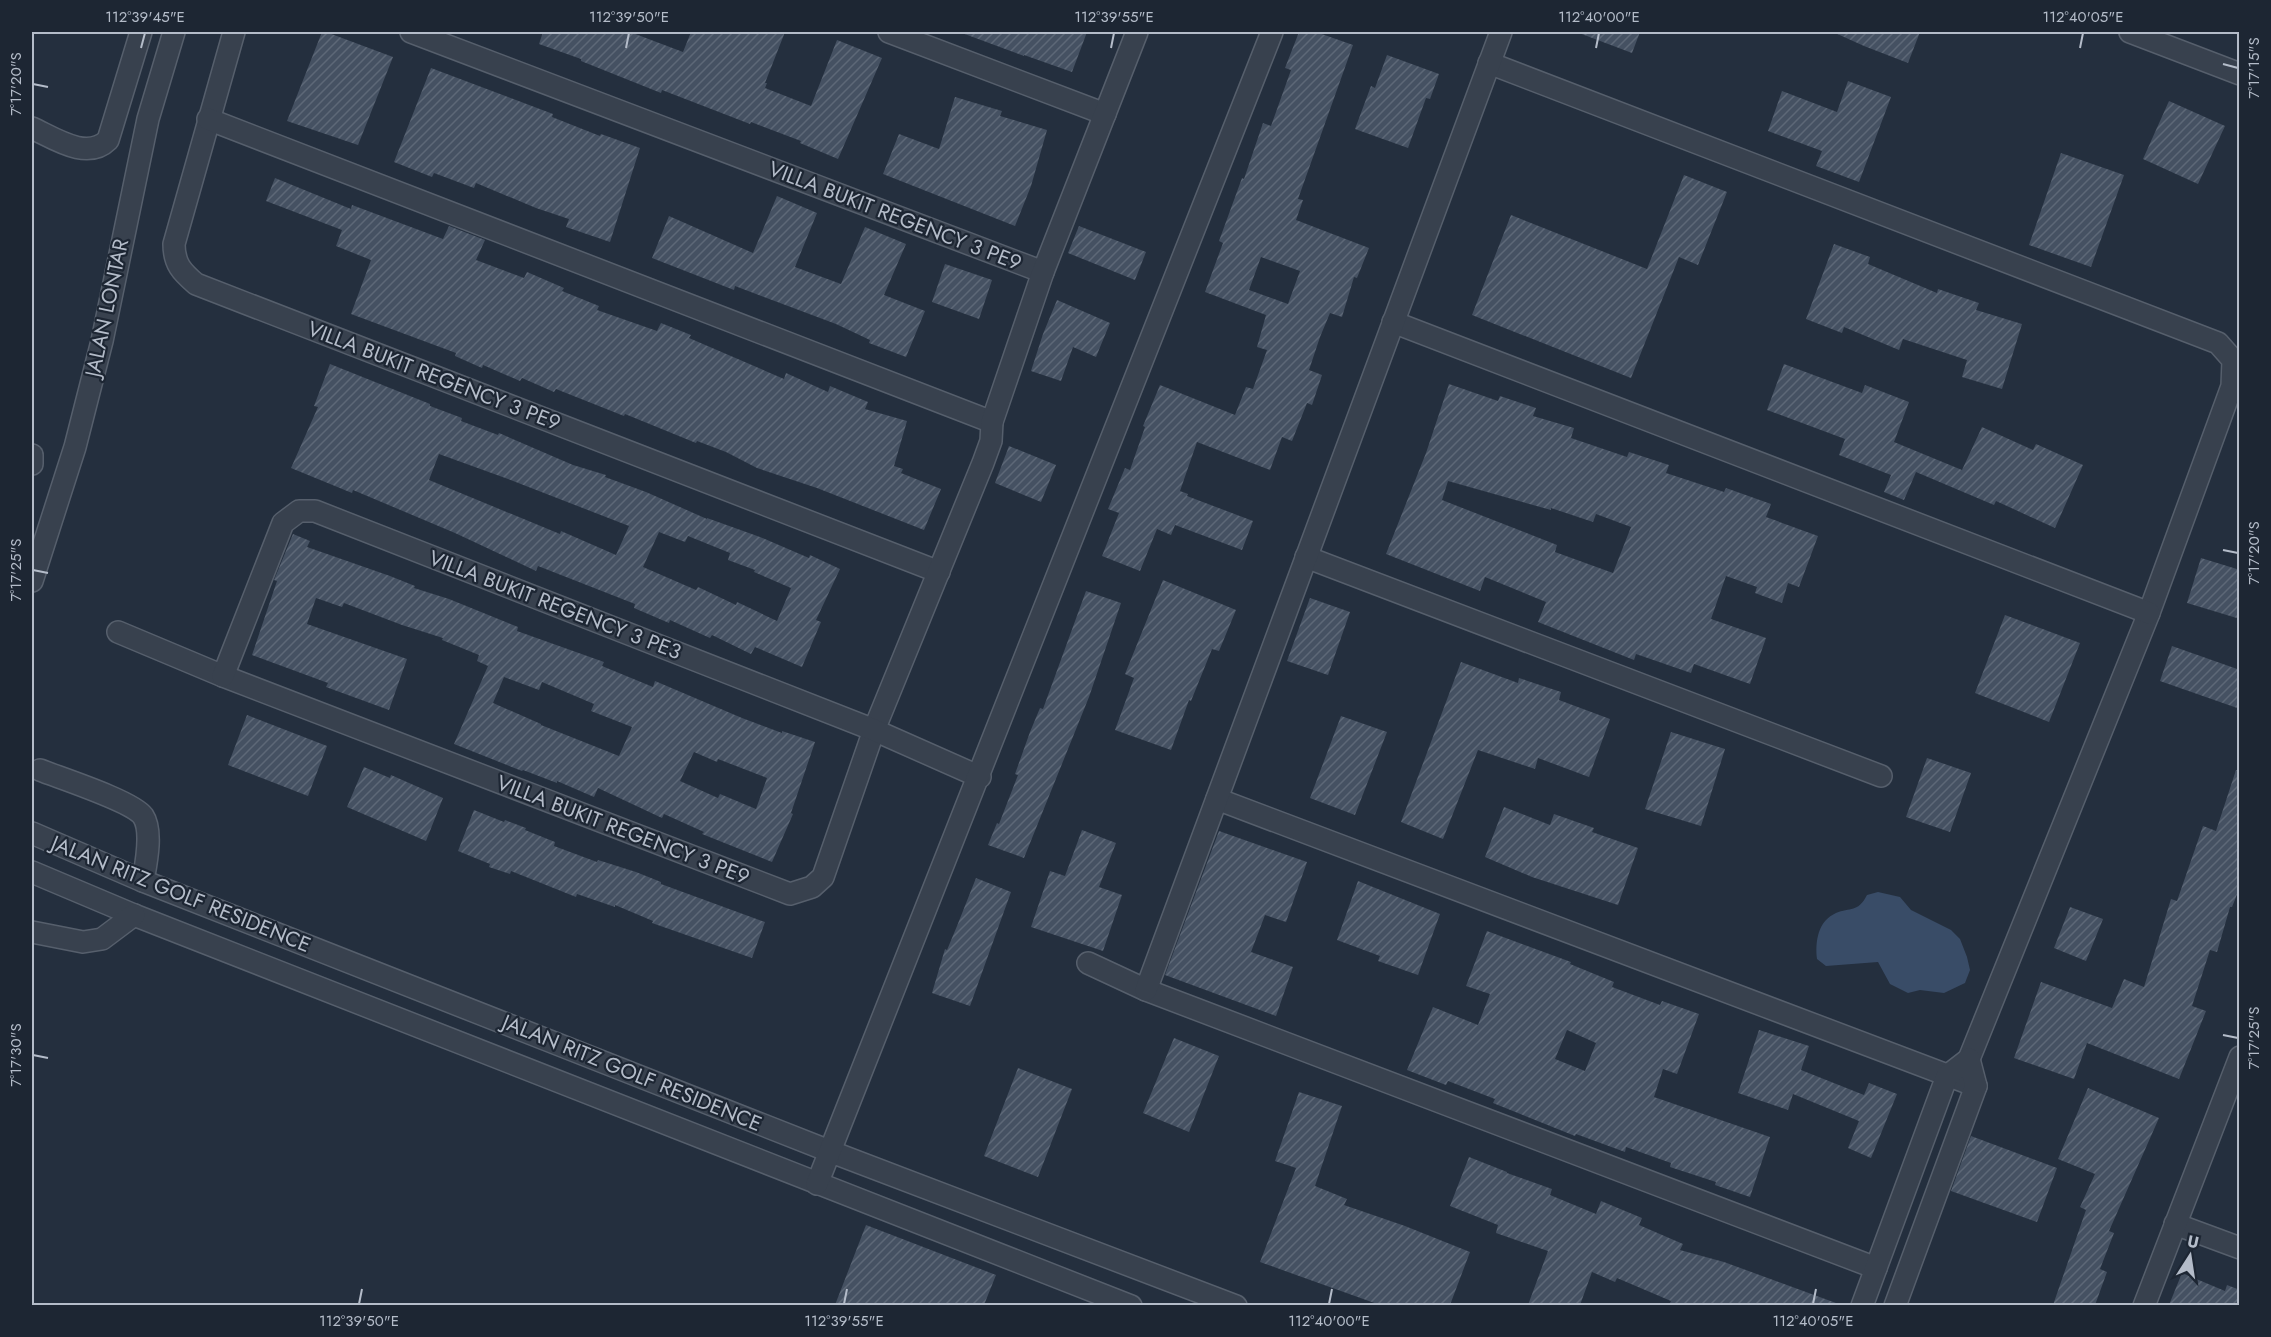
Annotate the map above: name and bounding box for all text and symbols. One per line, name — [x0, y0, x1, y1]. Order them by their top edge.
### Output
text: 112°39'45"E — [105, 6, 185, 28]
text: 112°39'50"E — [589, 6, 669, 28]
text: 112°39'55"E — [1074, 6, 1154, 28]
text: 112°40'00"E — [1558, 6, 1640, 28]
text: 112°40'05"E — [2043, 6, 2123, 28]
text: 7°17'15"S — [2243, 37, 2265, 99]
text: 7°17'20"S — [5, 52, 27, 116]
street label: VILLA BUKIT REGENCY 3 PE9 — [764, 154, 1026, 278]
street label: JALAN LONTAR — [77, 236, 136, 383]
street label: VILLA BUKIT REGENCY 3 PE9 — [303, 314, 565, 438]
text: 7°17'20"S — [2243, 521, 2265, 585]
text: 7°17'25"S — [5, 538, 27, 602]
street label: VILLA BUKIT REGENCY 3 PE3 — [424, 543, 686, 667]
street label: VILLA BUKIT REGENCY 3 PE9 — [492, 768, 754, 892]
street label: JALAN RITZ GOLF RESIDENCE — [44, 827, 315, 960]
street label: JALAN RITZ GOLF RESIDENCE — [495, 1006, 766, 1139]
text: 7°17'25"S — [2243, 1006, 2265, 1070]
text: 7°17'30"S — [5, 1023, 27, 1087]
north arrow — [2160, 1226, 2220, 1286]
text: U — [2185, 1229, 2201, 1254]
text: 112°39'50"E — [319, 1310, 399, 1332]
text: 112°39'55"E — [804, 1310, 884, 1332]
text: 112°40'00"E — [1288, 1310, 1370, 1332]
text: 112°40'05"E — [1773, 1310, 1853, 1332]

